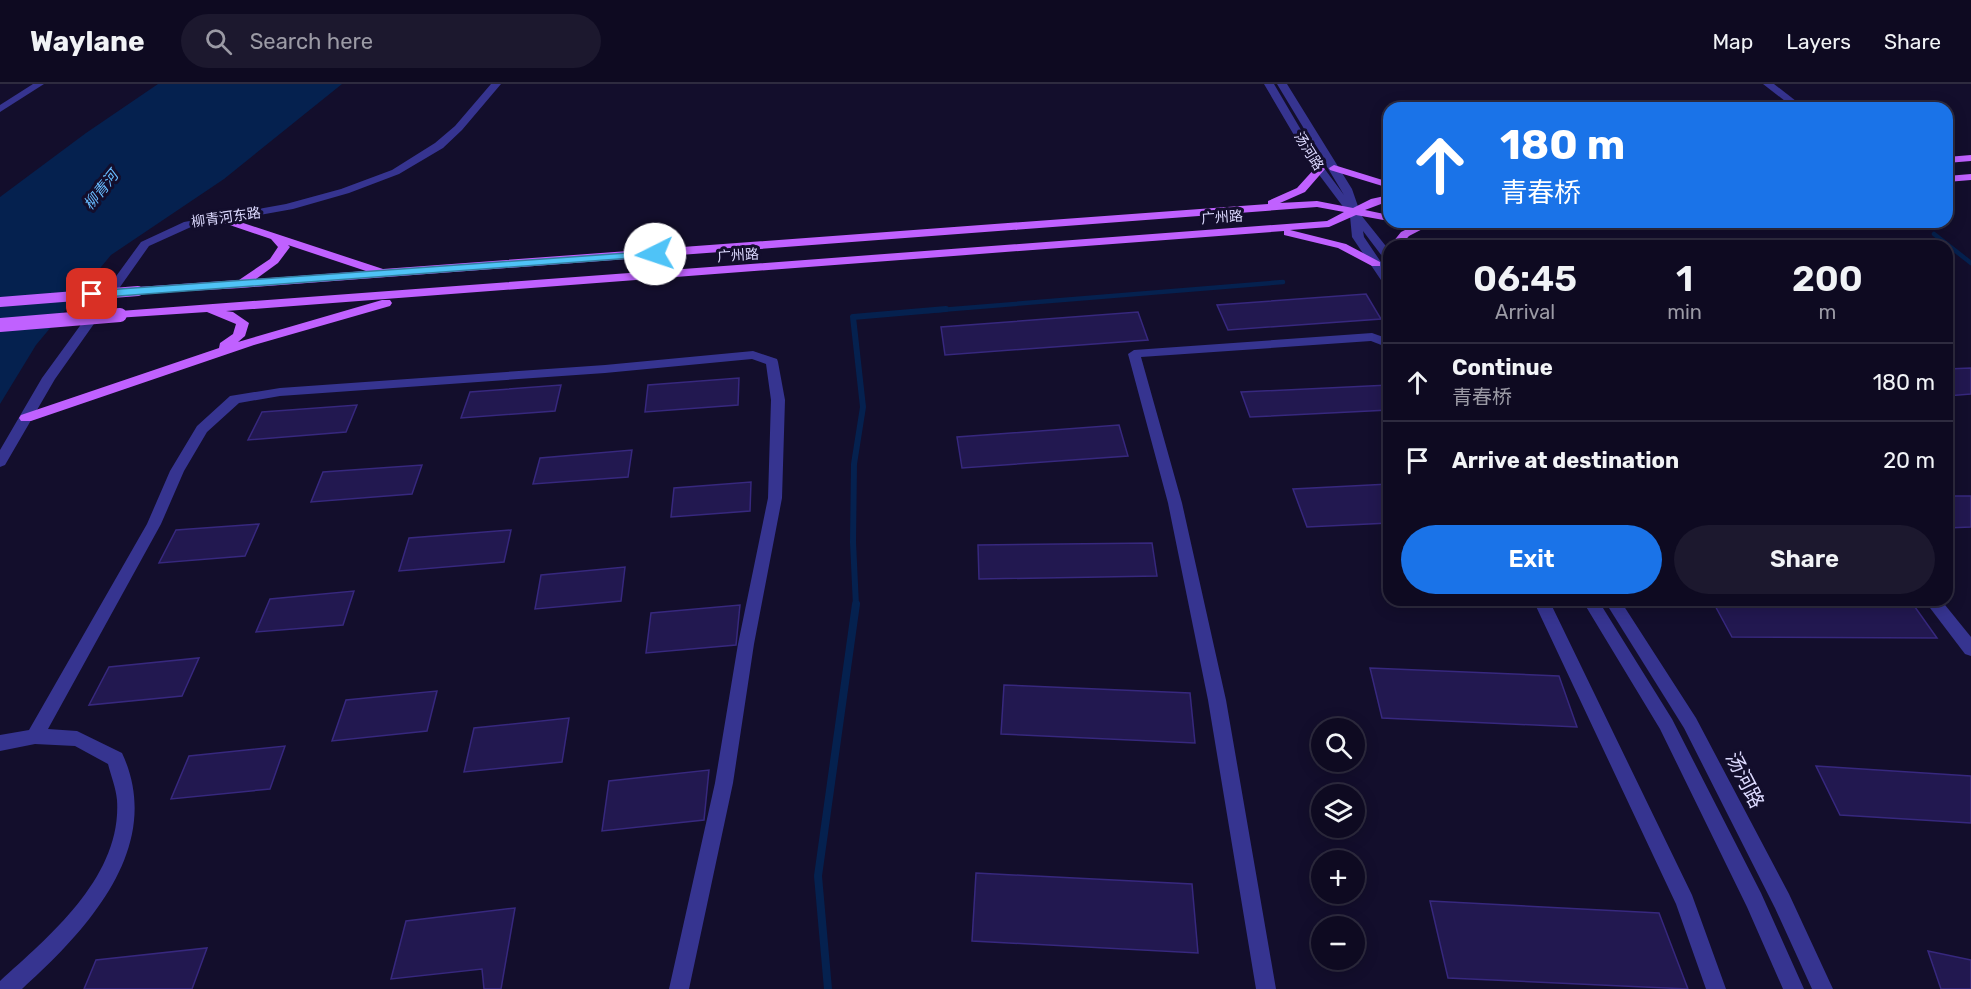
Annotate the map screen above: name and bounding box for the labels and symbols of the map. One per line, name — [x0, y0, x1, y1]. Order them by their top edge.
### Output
street label: 汤河路 — [1290, 129, 1327, 174]
water label: 柳青河 — [80, 165, 124, 213]
street label: 柳青河东路 — [190, 204, 262, 231]
street label: 广州路 — [1200, 208, 1244, 227]
position arrow — [623, 222, 687, 286]
street label: 广州路 — [716, 246, 760, 265]
pin — [66, 268, 117, 319]
street label: 汤河路 — [1721, 748, 1769, 812]

